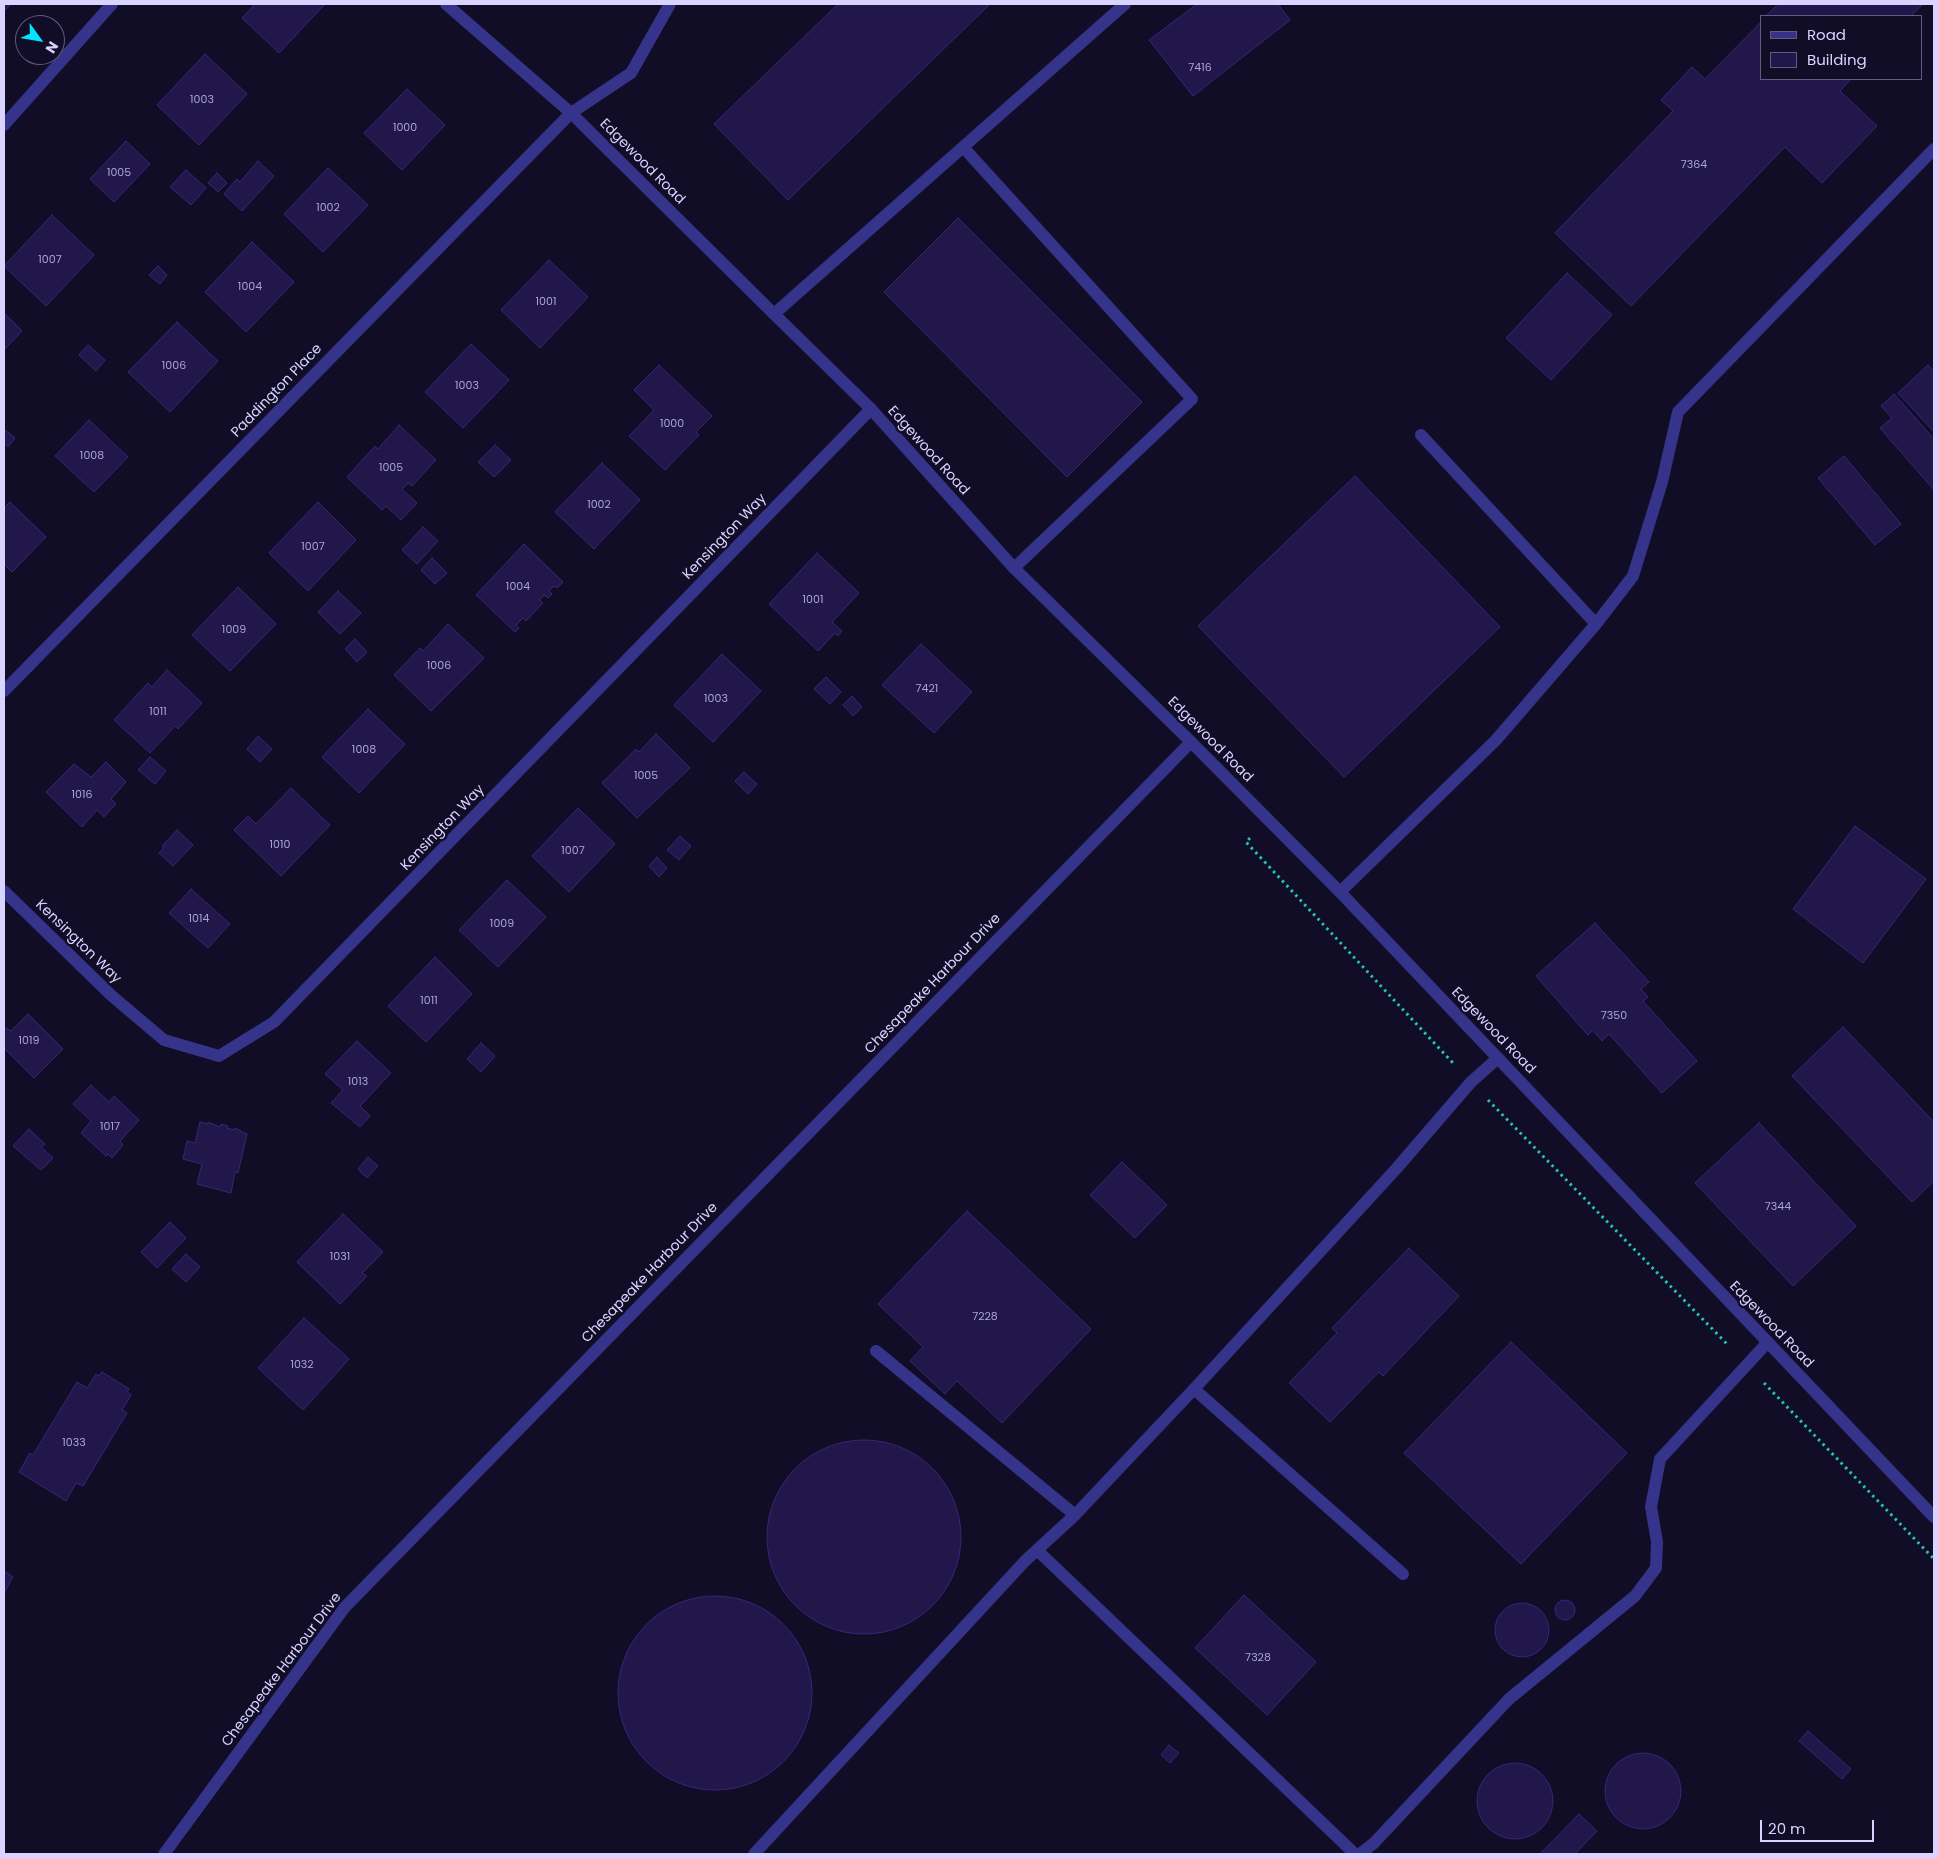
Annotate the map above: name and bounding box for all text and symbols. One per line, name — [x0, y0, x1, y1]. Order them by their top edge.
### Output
north arrow — [15, 15, 65, 65]
legend — [1760, 15, 1923, 80]
text: Road — [1807, 24, 1846, 45]
text: N — [41, 38, 63, 57]
text: Building — [1807, 49, 1867, 70]
house number: 7416 — [1188, 61, 1212, 75]
house number: 1003 — [190, 93, 214, 107]
street label: Edgewood Road — [596, 116, 688, 208]
house number: 1000 — [393, 121, 417, 135]
house number: 7364 — [1681, 158, 1707, 172]
house number: 1005 — [107, 166, 131, 180]
house number: 1002 — [316, 201, 340, 215]
house number: 1007 — [38, 253, 62, 267]
house number: 1004 — [238, 280, 262, 294]
house number: 1001 — [536, 295, 556, 309]
street label: Paddington Place — [228, 341, 326, 441]
house number: 1006 — [162, 359, 186, 373]
house number: 1003 — [455, 379, 479, 393]
street label: Edgewood Road — [884, 403, 972, 499]
house number: 1000 — [660, 417, 684, 431]
house number: 1008 — [80, 449, 104, 463]
house number: 1005 — [379, 461, 403, 475]
street label: Kensington Way — [680, 491, 770, 583]
house number: 1002 — [587, 498, 611, 512]
house number: 1007 — [301, 540, 325, 554]
house number: 1004 — [506, 580, 530, 594]
house number: 1001 — [803, 593, 823, 607]
house number: 1009 — [222, 623, 246, 637]
house number: 1006 — [427, 659, 451, 673]
house number: 7421 — [916, 682, 938, 696]
house number: 1003 — [704, 692, 728, 706]
street label: Edgewood Road — [1164, 694, 1256, 786]
house number: 1011 — [149, 705, 167, 719]
house number: 1008 — [352, 743, 376, 757]
house number: 1005 — [634, 769, 658, 783]
street label: Kensington Way — [398, 782, 488, 874]
house number: 1016 — [72, 788, 92, 802]
house number: 1010 — [270, 838, 290, 852]
house number: 1007 — [561, 844, 585, 858]
street label: Kensington Way — [32, 897, 124, 987]
street label: Chesapeake Harbour Drive — [862, 910, 1004, 1058]
house number: 1014 — [189, 912, 209, 926]
house number: 1009 — [490, 917, 514, 931]
street label: Edgewood Road — [1447, 984, 1539, 1078]
house number: 1011 — [420, 994, 438, 1008]
house number: 7350 — [1601, 1009, 1627, 1023]
house number: 1019 — [19, 1034, 39, 1048]
house number: 1013 — [348, 1075, 368, 1089]
house number: 1017 — [100, 1120, 120, 1134]
street label: Chesapeake Harbour Drive — [579, 1199, 721, 1347]
house number: 7344 — [1765, 1200, 1791, 1214]
house number: 1031 — [330, 1250, 350, 1264]
street label: Edgewood Road — [1725, 1278, 1817, 1372]
house number: 7228 — [972, 1310, 998, 1324]
house number: 1032 — [290, 1358, 314, 1372]
house number: 1033 — [62, 1436, 86, 1450]
street label: Chesapeake Harbour Drive — [219, 1590, 345, 1750]
house number: 7328 — [1245, 1651, 1271, 1665]
scale bar — [1763, 1810, 1877, 1842]
text: 20 m — [1768, 1818, 1806, 1839]

